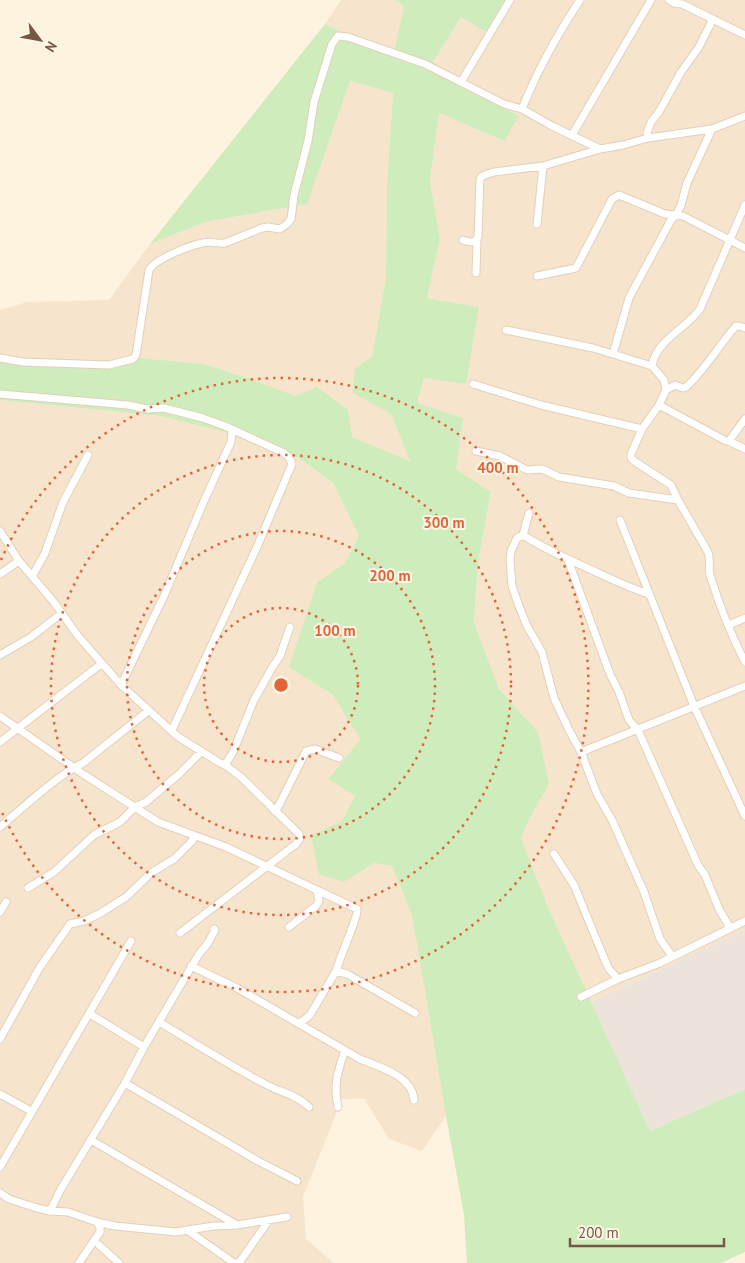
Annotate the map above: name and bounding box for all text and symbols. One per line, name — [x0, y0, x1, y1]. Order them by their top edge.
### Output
north arrow — [15, 15, 65, 65]
text: N — [41, 38, 61, 56]
text: 400 m — [477, 458, 519, 477]
text: 300 m — [423, 513, 465, 532]
text: 200 m — [369, 566, 411, 585]
text: 100 m — [314, 621, 356, 640]
centre of rings — [272, 676, 290, 694]
scale bar — [570, 1216, 724, 1248]
text: 200 m — [578, 1223, 619, 1242]

